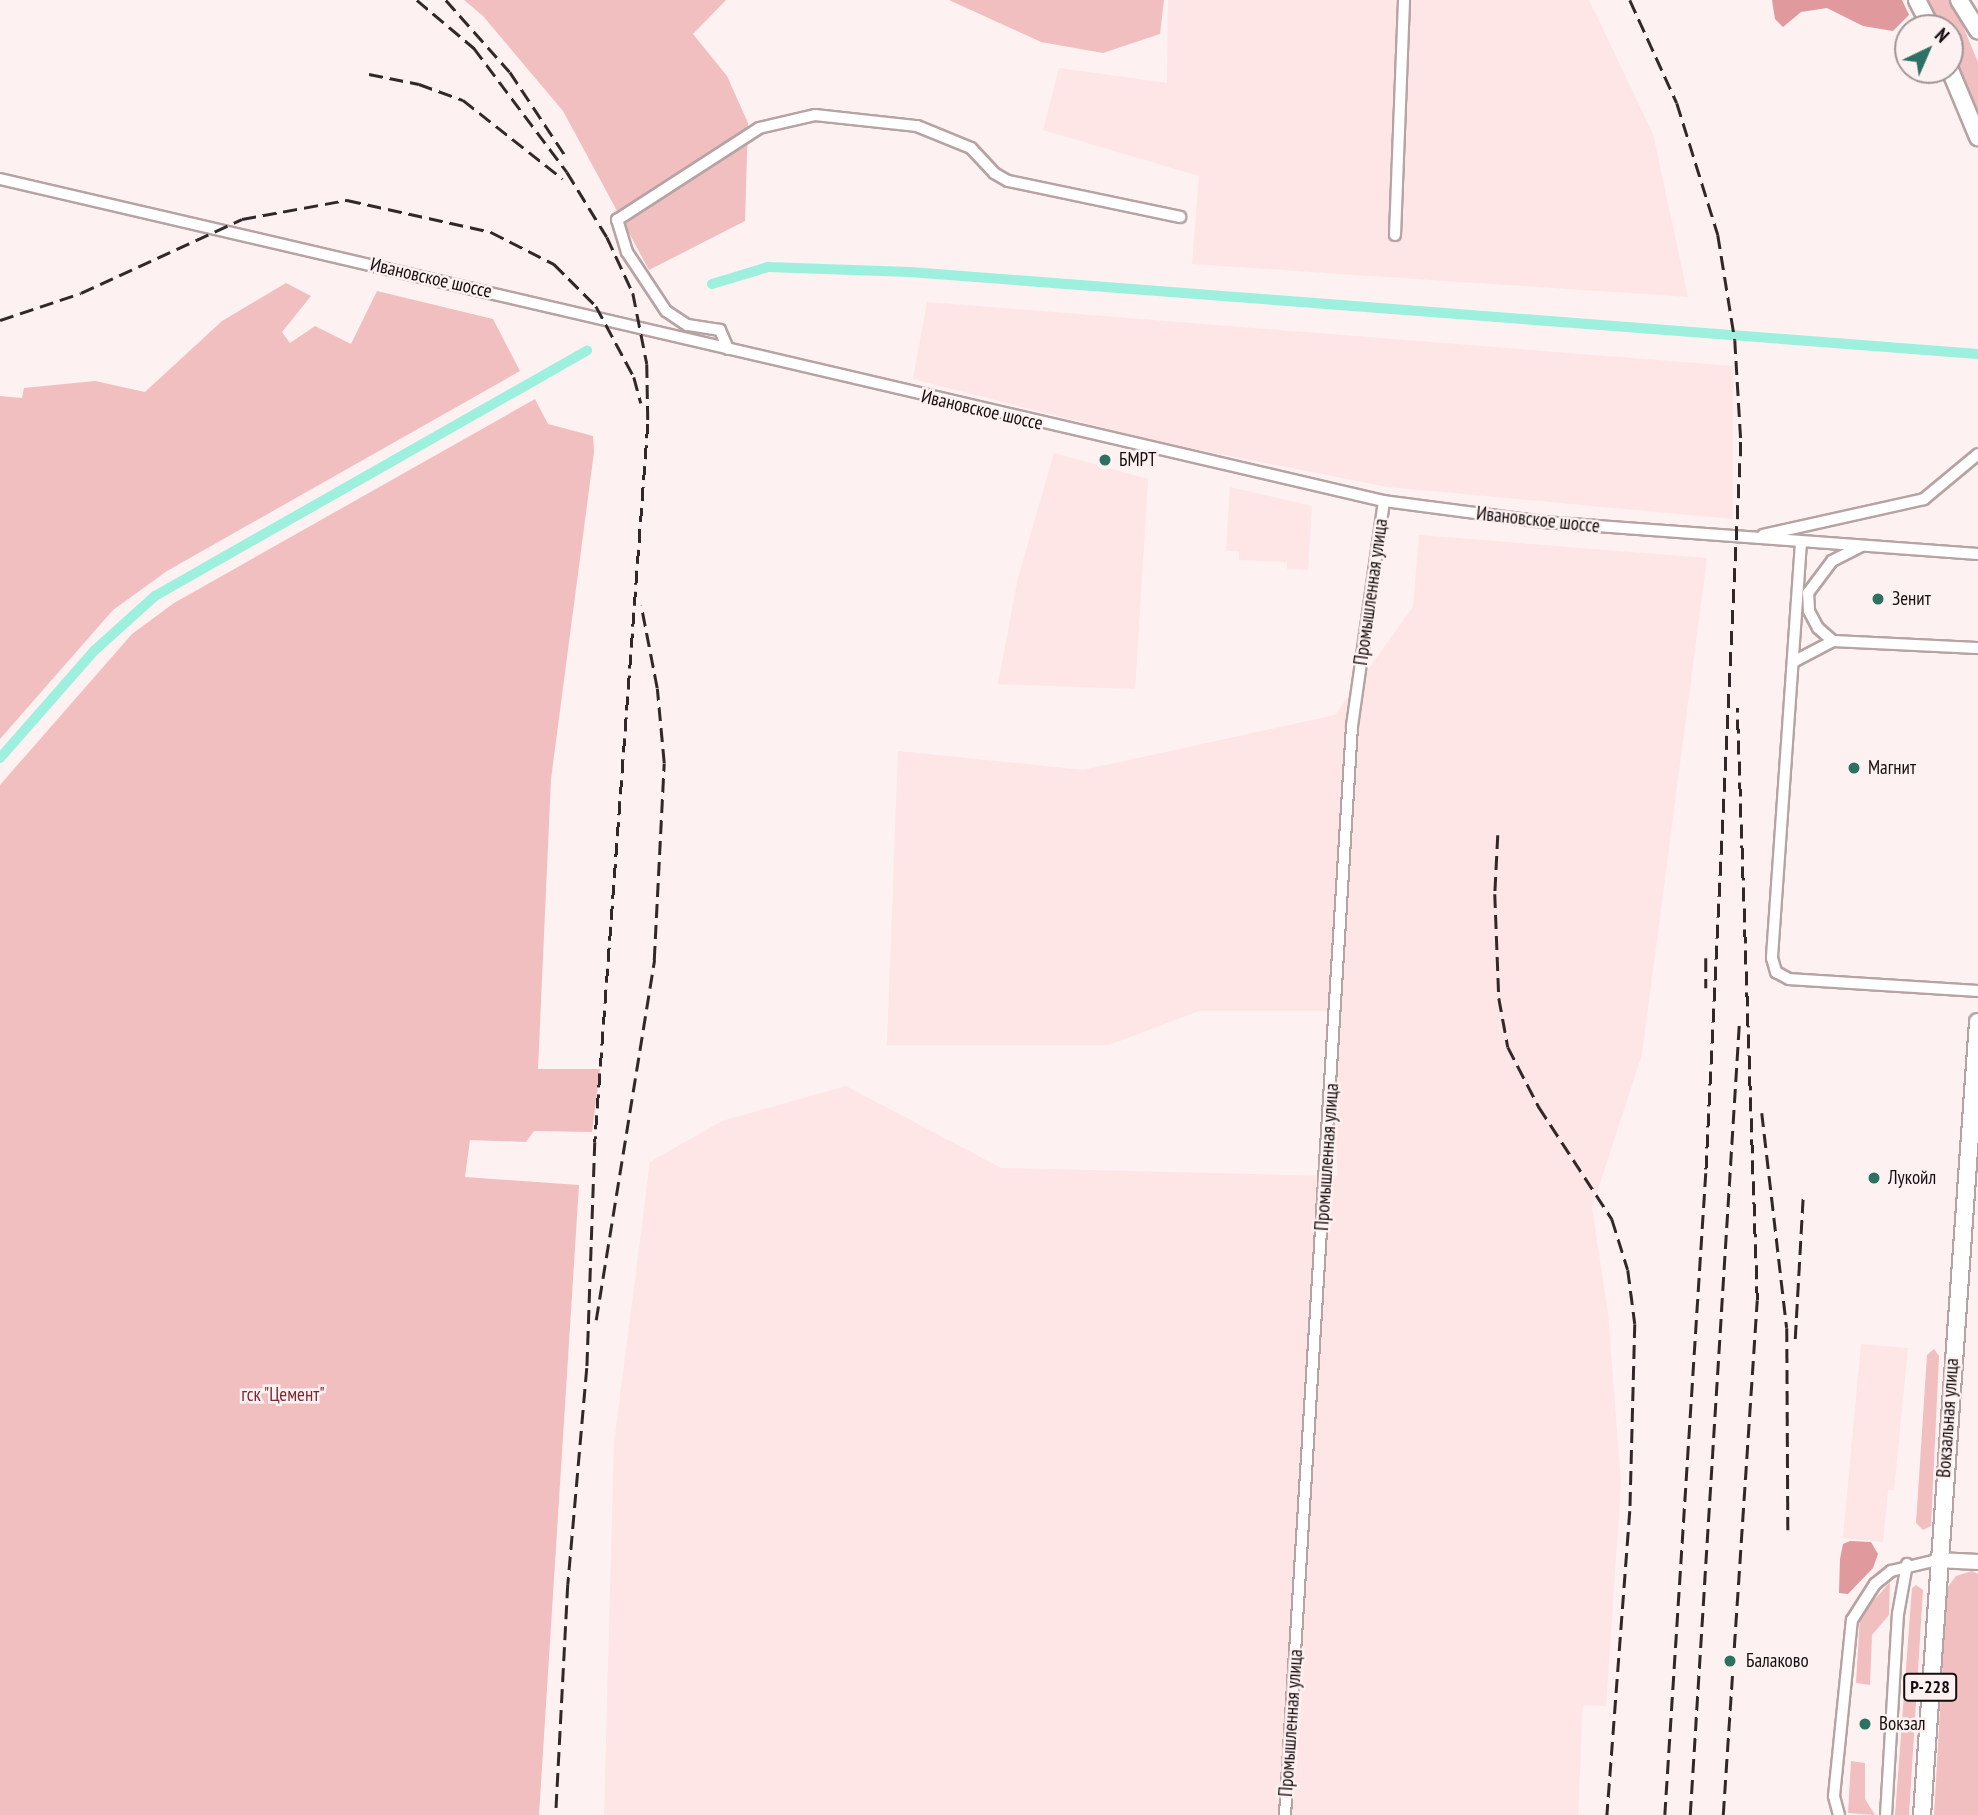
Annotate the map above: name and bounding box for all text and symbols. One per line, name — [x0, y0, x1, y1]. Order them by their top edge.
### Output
north arrow — [1894, 14, 1964, 84]
text: N — [1930, 23, 1954, 48]
street label: Ивановское шоссе — [368, 253, 494, 303]
street label: Ивановское шоссе — [919, 385, 1045, 435]
place label: БМРТ — [1119, 449, 1156, 471]
marker: БМРТ — [1097, 452, 1113, 468]
street label: Ивановское шоссе — [1475, 502, 1601, 538]
street label: Промышленная улица — [1349, 517, 1393, 667]
place label: Зенит — [1892, 588, 1931, 610]
marker: Зенит — [1870, 591, 1886, 607]
place label: Магнит — [1868, 757, 1916, 779]
marker: Магнит — [1846, 760, 1862, 776]
street label: Промышленная улица — [1310, 1082, 1344, 1232]
place label: Лукойл — [1888, 1167, 1936, 1189]
marker: Лукойл — [1866, 1170, 1882, 1186]
street label: Вокзальная улица — [1932, 1357, 1964, 1479]
park label: гск "Цемент" — [241, 1384, 325, 1406]
street label: Промышленная улица — [1274, 1648, 1308, 1798]
place label: Балаково — [1746, 1650, 1809, 1672]
marker: Балаково — [1720, 1651, 1740, 1671]
road number: Р-228 — [1902, 1672, 1958, 1702]
place label: Вокзал — [1879, 1713, 1926, 1735]
marker: Вокзал — [1857, 1716, 1873, 1732]

